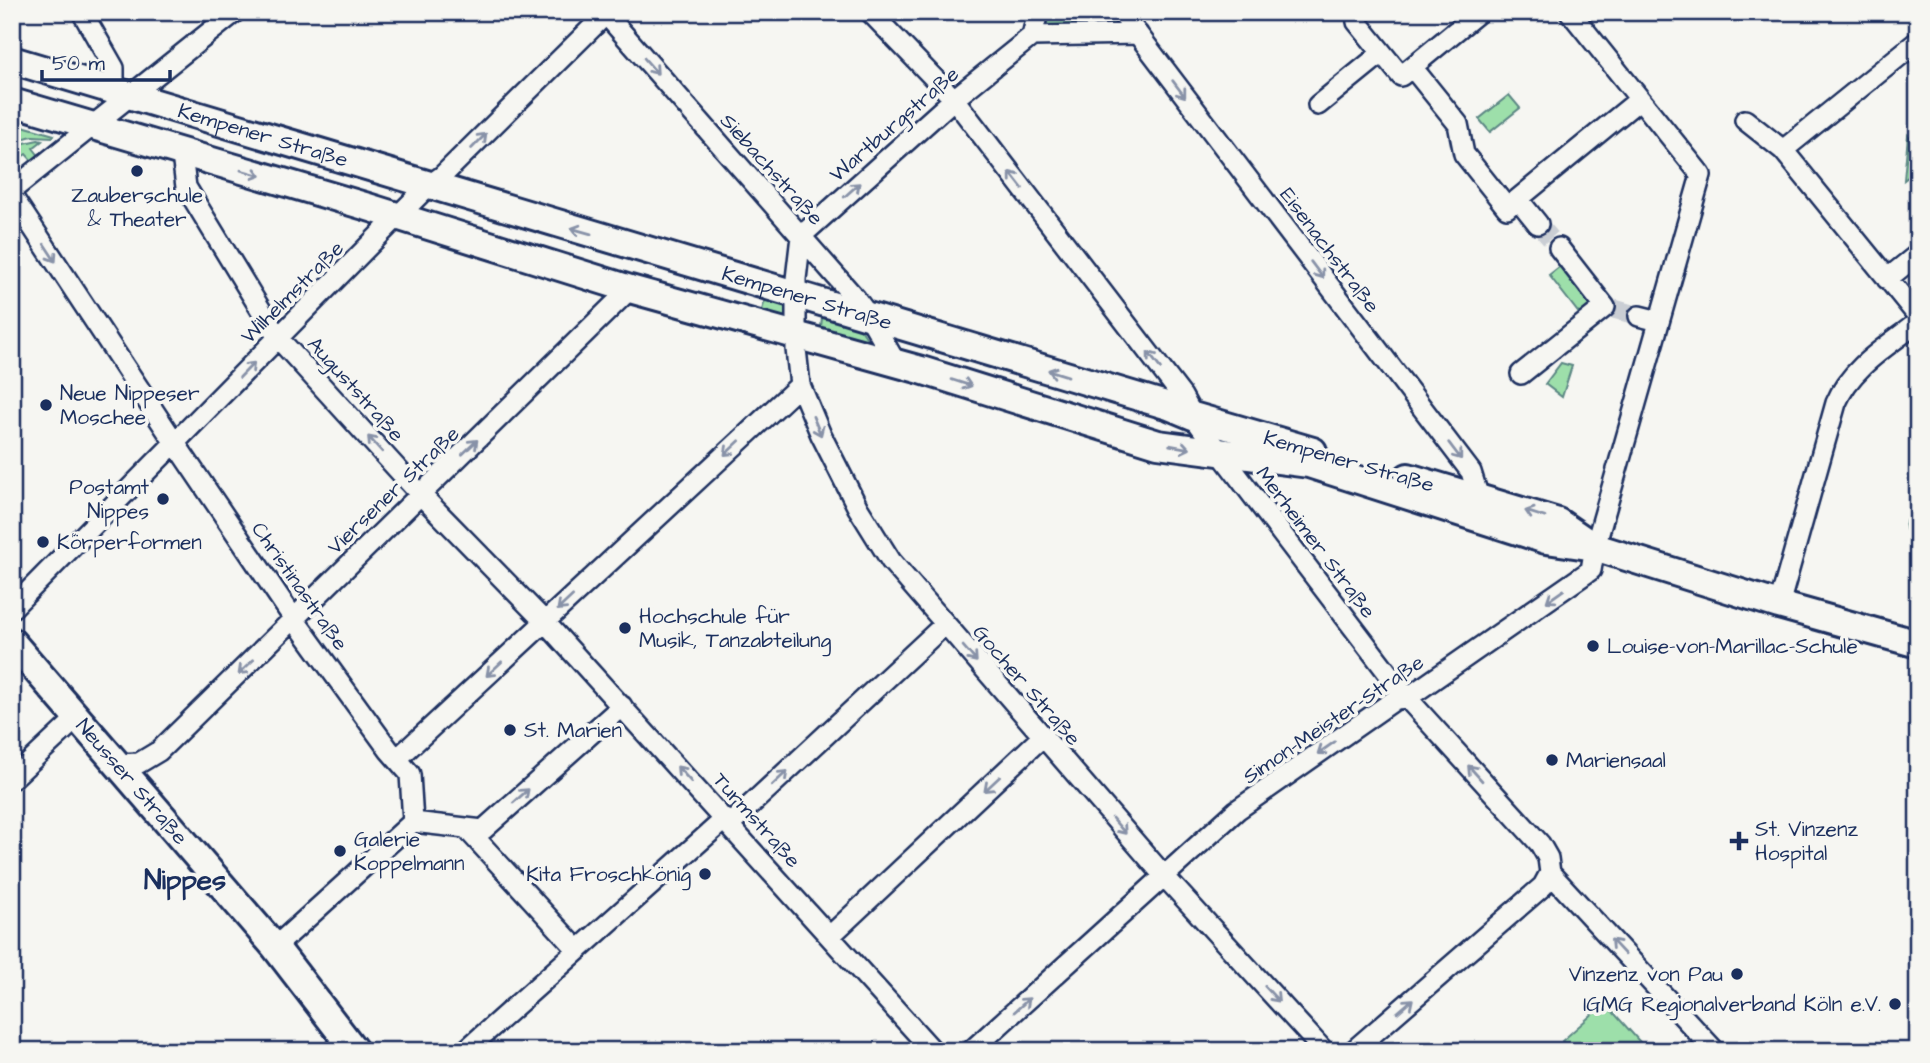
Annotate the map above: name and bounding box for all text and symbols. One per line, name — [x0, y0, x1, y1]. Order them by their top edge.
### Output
scale bar — [42, 38, 170, 82]
text: 50 m — [52, 49, 106, 78]
one-way arrow — [643, 57, 659, 75]
street label: Wartburgstraße — [823, 60, 967, 190]
one-way arrow — [1171, 79, 1186, 98]
street label: Kempener Straße — [174, 96, 351, 175]
street label: Siebachstraße — [713, 107, 830, 232]
one-way arrow — [470, 132, 487, 149]
marker: Zauberschule & Theater — [129, 163, 145, 179]
one-way arrow — [239, 168, 261, 181]
one-way arrow — [1008, 171, 1023, 190]
place label: Zauberschule & Theater — [71, 181, 203, 234]
one-way arrow — [843, 182, 860, 199]
street label: Eisenachstraße — [1273, 182, 1386, 319]
one-way arrow — [570, 223, 592, 236]
street label: Wilhelmstraße — [234, 234, 350, 350]
one-way arrow — [43, 242, 57, 262]
street label: Kempener Straße — [719, 259, 896, 337]
one-way arrow — [1309, 260, 1324, 278]
street label: Auguststraße — [299, 330, 411, 450]
one-way arrow — [1147, 352, 1162, 370]
one-way arrow — [238, 362, 255, 379]
one-way arrow — [1047, 366, 1069, 379]
one-way arrow — [950, 378, 972, 390]
place label: Neue Nippeser Moschee — [60, 379, 200, 432]
marker: Neue Nippeser Moschee — [38, 397, 54, 413]
one-way arrow — [811, 414, 824, 436]
street label: Viersener Straße — [321, 420, 466, 561]
street label: Kempener Straße — [1260, 423, 1437, 501]
one-way arrow — [367, 435, 383, 453]
one-way arrow — [461, 438, 478, 455]
one-way arrow — [723, 440, 741, 456]
one-way arrow — [1168, 441, 1191, 454]
one-way arrow — [1447, 441, 1462, 459]
street label: Merheimer Straße — [1249, 460, 1382, 624]
place label: Postamt Nippes — [69, 473, 149, 527]
marker: Postamt Nippes — [155, 491, 171, 507]
one-way arrow — [1525, 507, 1547, 520]
street label: Christinastraße — [244, 516, 355, 656]
place label: Körperformen — [57, 528, 202, 558]
marker: Körperformen — [35, 534, 51, 550]
one-way arrow — [1546, 589, 1565, 603]
one-way arrow — [556, 595, 574, 611]
place label: Hochschule für Musik, Tanzabteilung — [639, 602, 831, 657]
street label: Gocher Straße — [966, 618, 1087, 752]
marker: Hochschule für Musik, Tanzabteilung — [617, 620, 633, 636]
place label: Louise-von-Marillac-Schule — [1607, 632, 1858, 661]
marker: Louise-von-Marillac-Schule — [1585, 638, 1601, 654]
one-way arrow — [962, 645, 978, 663]
street label: Simon-Meister-Straße — [1237, 648, 1430, 791]
one-way arrow — [237, 658, 254, 675]
one-way arrow — [486, 660, 504, 676]
street label: Neusser Straße — [69, 712, 194, 851]
place label: St. Marien — [524, 716, 622, 745]
marker: St. Marien — [502, 722, 518, 738]
one-way arrow — [1317, 741, 1336, 755]
place label: Mariensaal — [1566, 746, 1666, 775]
marker: Mariensaal — [1544, 752, 1560, 768]
one-way arrow — [1467, 764, 1483, 782]
one-way arrow — [676, 765, 692, 783]
street label: Turmstraße — [706, 766, 807, 874]
one-way arrow — [771, 769, 788, 786]
one-way arrow — [983, 776, 1001, 792]
one-way arrow — [512, 788, 530, 804]
place label: St. Vinzenz Hospital — [1755, 815, 1858, 869]
one-way arrow — [1111, 816, 1127, 834]
place label: Galerie Koppelmann — [354, 825, 465, 879]
marker: St. Vinzenz Hospital — [1729, 831, 1749, 851]
marker: Galerie Koppelmann — [332, 843, 348, 859]
place label: Kita Froschkönig — [526, 860, 691, 891]
district label: Nippes — [144, 861, 226, 901]
marker: Kita Froschkönig — [697, 866, 713, 882]
one-way arrow — [1610, 939, 1627, 956]
place label: Vinzenz von Pau — [1569, 960, 1723, 989]
marker: Vinzenz von Pau — [1729, 966, 1745, 982]
one-way arrow — [1264, 985, 1281, 1002]
place label: IGMG Regionalverband Köln e.V. — [1583, 990, 1881, 1021]
marker: IGMG Regionalverband Köln e.V. — [1887, 996, 1903, 1012]
one-way arrow — [1013, 997, 1031, 1013]
one-way arrow — [1395, 998, 1413, 1014]

